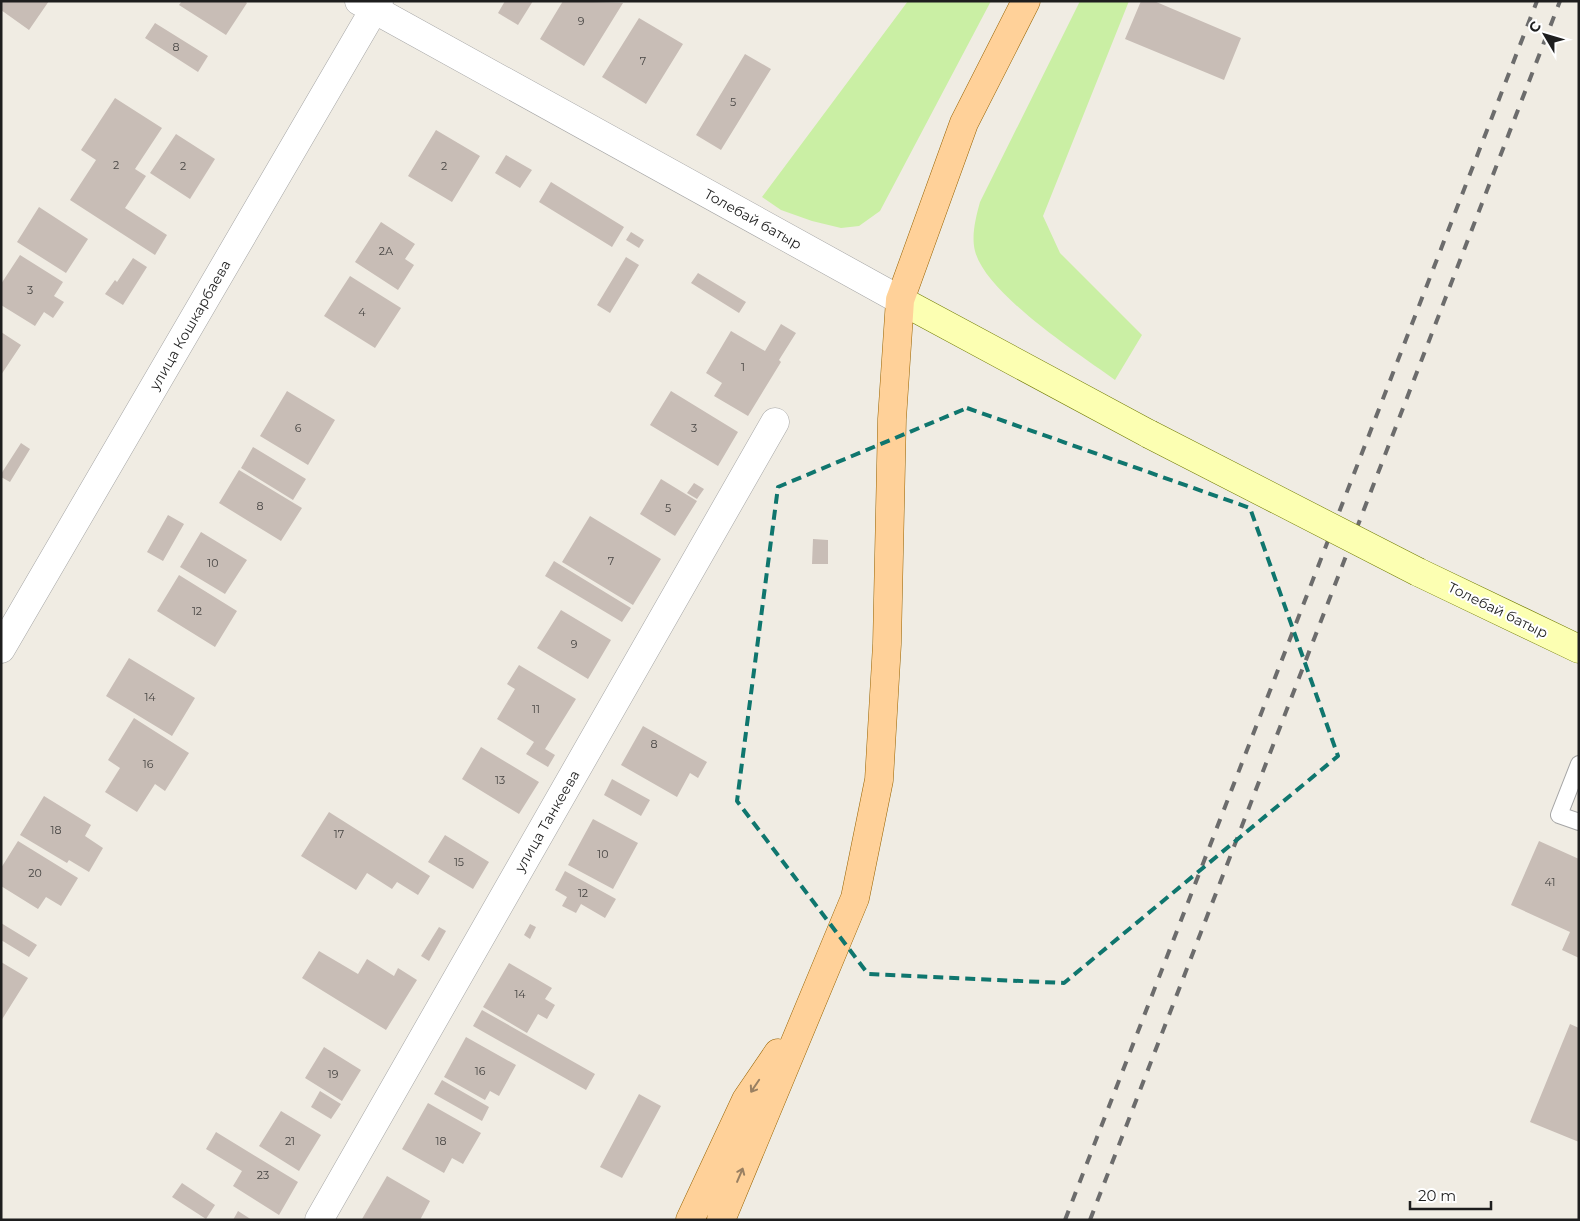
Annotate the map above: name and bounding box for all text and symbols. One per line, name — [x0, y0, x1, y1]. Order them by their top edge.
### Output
north arrow — [1520, 10, 1570, 60]
house number: 9 — [578, 14, 585, 28]
text: С — [1525, 17, 1545, 37]
house number: 8 — [172, 40, 180, 54]
house number: 7 — [640, 54, 646, 68]
house number: 5 — [730, 95, 736, 109]
house number: 2 — [113, 158, 119, 172]
house number: 2 — [180, 159, 186, 173]
house number: 2 — [441, 159, 447, 173]
street label: Толебай батыр — [701, 185, 805, 253]
house number: 2А — [379, 244, 394, 258]
street label: улица Кошкарбаева — [145, 257, 235, 394]
house number: 3 — [27, 283, 33, 297]
house number: 4 — [358, 305, 366, 319]
house number: 1 — [741, 360, 745, 374]
house number: 6 — [295, 421, 302, 435]
house number: 3 — [691, 421, 697, 435]
house number: 8 — [256, 499, 264, 513]
house number: 5 — [665, 501, 671, 515]
house number: 7 — [608, 554, 614, 568]
house number: 10 — [207, 556, 219, 570]
street label: Толебай батыр — [1445, 578, 1551, 642]
house number: 12 — [192, 604, 202, 618]
house number: 9 — [571, 637, 578, 651]
house number: 14 — [144, 690, 156, 704]
house number: 11 — [532, 702, 540, 716]
house number: 8 — [650, 737, 658, 751]
house number: 16 — [143, 757, 154, 771]
street label: улица Танкеева — [510, 767, 583, 876]
house number: 13 — [495, 773, 505, 787]
house number: 18 — [51, 823, 62, 837]
house number: 17 — [334, 827, 344, 841]
house number: 10 — [597, 847, 609, 861]
house number: 15 — [454, 855, 464, 869]
house number: 20 — [28, 866, 42, 880]
house number: 41 — [1545, 875, 1555, 889]
house number: 12 — [578, 886, 588, 900]
house number: 14 — [514, 987, 526, 1001]
house number: 16 — [475, 1064, 486, 1078]
house number: 19 — [328, 1067, 339, 1081]
one-way arrow — [750, 1079, 761, 1093]
house number: 21 — [285, 1134, 295, 1148]
house number: 18 — [436, 1134, 447, 1148]
house number: 23 — [257, 1168, 269, 1182]
one-way arrow — [735, 1168, 745, 1183]
scale bar — [1410, 1178, 1491, 1210]
text: 20 m — [1418, 1186, 1456, 1205]

